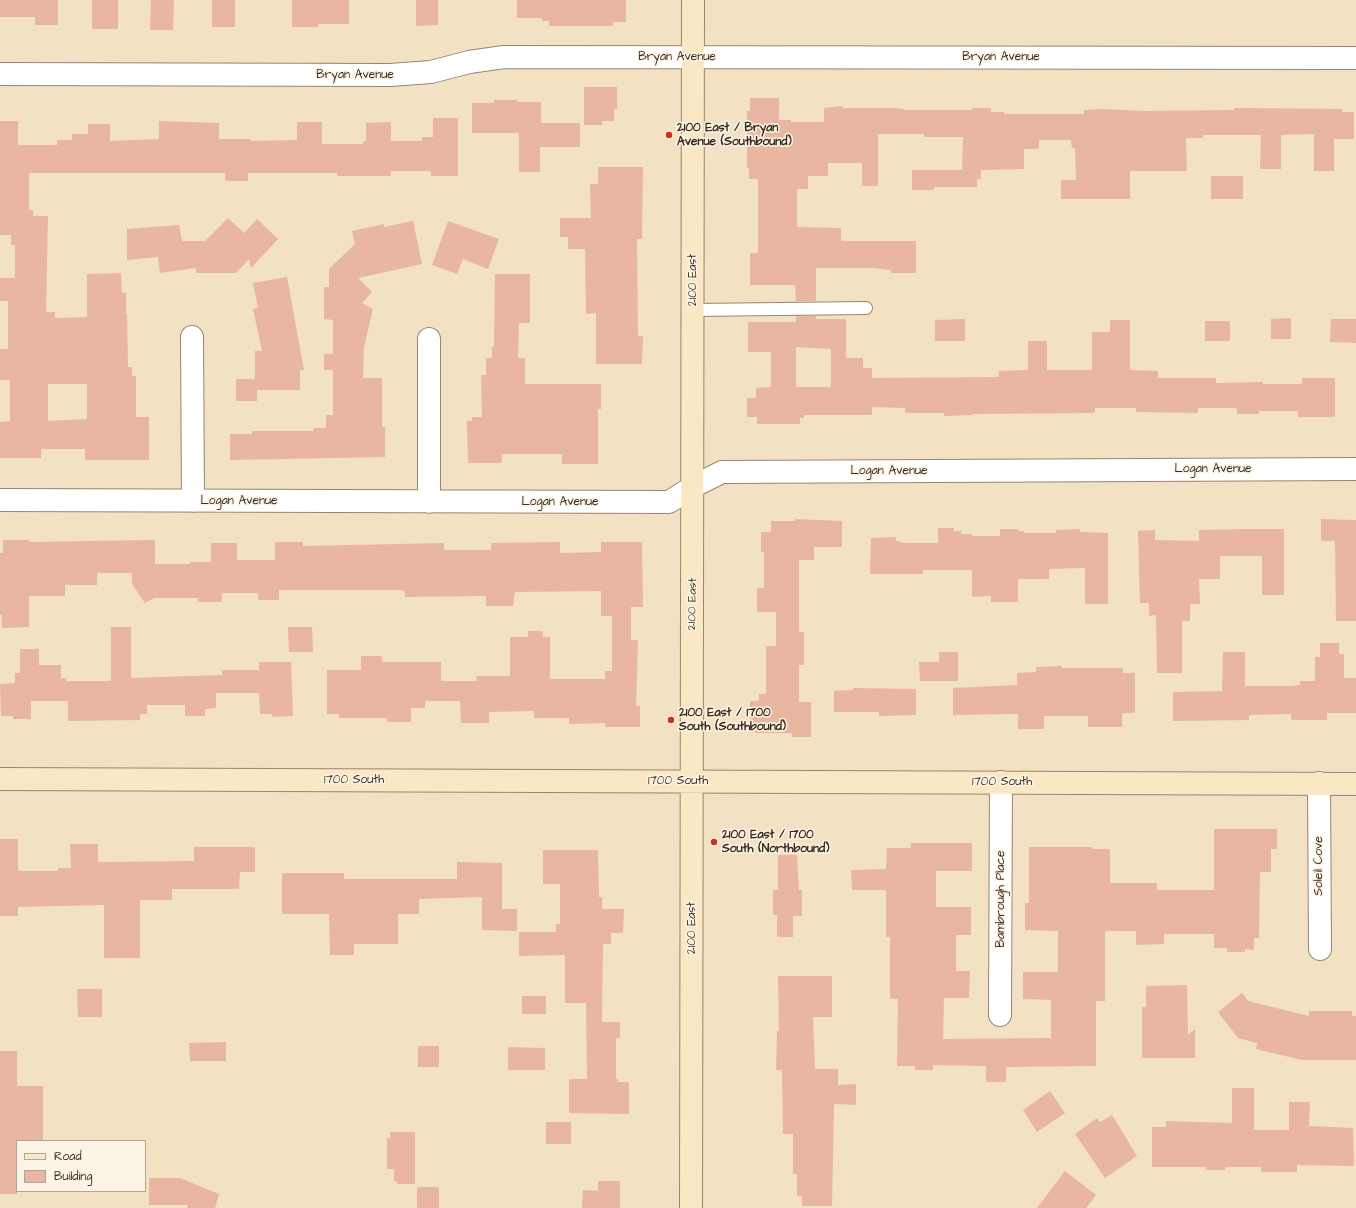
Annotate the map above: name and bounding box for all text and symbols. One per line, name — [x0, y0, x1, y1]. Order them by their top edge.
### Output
street label: Bryan Avenue — [638, 50, 716, 64]
street label: Bryan Avenue — [962, 50, 1040, 64]
street label: Bryan Avenue — [316, 68, 394, 82]
place label: 2100 East / Bryan Avenue (Southbound) — [677, 121, 792, 149]
marker: 2100 East / Bryan Avenue (Southbound) — [664, 130, 674, 140]
street label: 2100 East — [686, 254, 700, 306]
street label: Logan Avenue — [1174, 462, 1252, 476]
street label: Logan Avenue — [850, 464, 928, 478]
street label: Logan Avenue — [200, 494, 278, 508]
street label: Logan Avenue — [521, 495, 599, 509]
street label: 2100 East — [685, 578, 701, 630]
place label: 2100 East / 1700 South (Southbound) — [679, 706, 786, 734]
marker: 2100 East / 1700 South (Southbound) — [666, 715, 676, 725]
street label: 1700 South — [324, 773, 384, 787]
street label: 1700 South — [648, 774, 708, 788]
street label: 1700 South — [972, 775, 1032, 789]
place label: 2100 East / 1700 South (Northbound) — [722, 828, 829, 856]
street label: Soleil Cove — [1312, 836, 1326, 896]
marker: 2100 East / 1700 South (Northbound) — [709, 837, 719, 847]
street label: Bambrough Place — [994, 851, 1008, 947]
street label: 2100 East — [685, 902, 699, 954]
legend — [16, 1140, 146, 1192]
text: Road — [54, 1148, 82, 1165]
text: Building — [54, 1168, 92, 1185]

